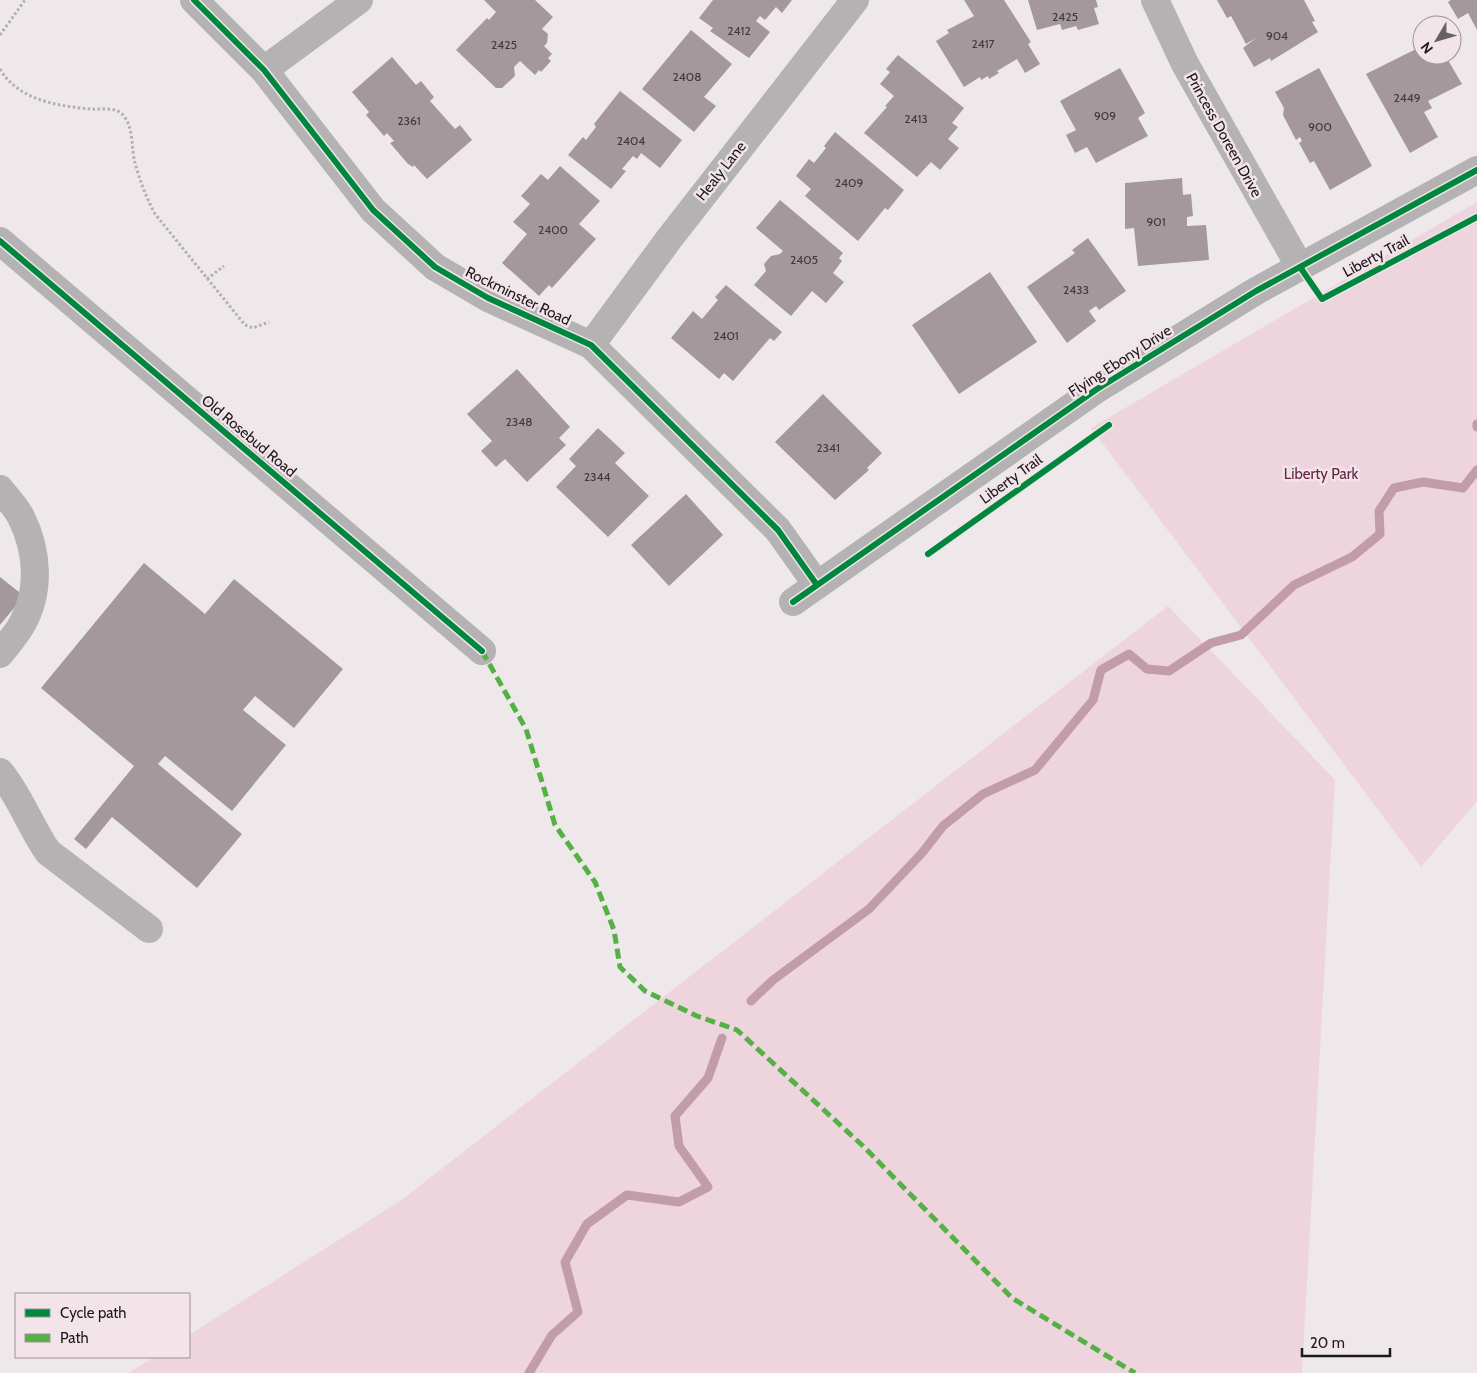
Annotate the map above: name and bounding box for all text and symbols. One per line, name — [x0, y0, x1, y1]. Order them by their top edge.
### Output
house number: 2425 — [1052, 9, 1078, 24]
north arrow — [1412, 15, 1462, 65]
house number: 2412 — [727, 23, 751, 38]
house number: 904 — [1266, 28, 1288, 43]
house number: 2417 — [971, 36, 995, 51]
house number: 2425 — [491, 37, 517, 52]
text: N — [1417, 39, 1437, 57]
house number: 2408 — [673, 69, 701, 84]
street label: Princess Doreen Drive — [1182, 70, 1266, 201]
house number: 2449 — [1394, 90, 1421, 105]
house number: 909 — [1094, 108, 1116, 123]
house number: 2413 — [904, 111, 928, 126]
house number: 2361 — [397, 113, 421, 128]
house number: 900 — [1308, 119, 1332, 134]
house number: 2404 — [617, 133, 645, 148]
street label: Healy Lane — [692, 137, 750, 204]
house number: 2409 — [835, 175, 863, 190]
house number: 901 — [1146, 214, 1166, 229]
house number: 2400 — [538, 222, 568, 237]
street label: Liberty Trail — [1340, 231, 1413, 281]
house number: 2405 — [790, 252, 818, 267]
street label: Rockminster Road — [462, 263, 574, 329]
house number: 2433 — [1063, 282, 1089, 297]
street label: Flying Ebony Drive — [1065, 321, 1175, 401]
house number: 2401 — [713, 328, 739, 343]
street label: Old Rosebud Road — [198, 391, 300, 481]
house number: 2348 — [506, 414, 533, 429]
house number: 2341 — [816, 440, 840, 455]
street label: Liberty Trail — [976, 450, 1046, 508]
park label: Liberty Park — [1284, 465, 1359, 483]
house number: 2344 — [584, 469, 610, 484]
legend — [15, 1293, 190, 1358]
text: Cycle path — [60, 1304, 126, 1322]
scale bar — [1302, 1326, 1390, 1358]
text: Path — [60, 1329, 89, 1347]
text: 20 m — [1310, 1334, 1345, 1352]

